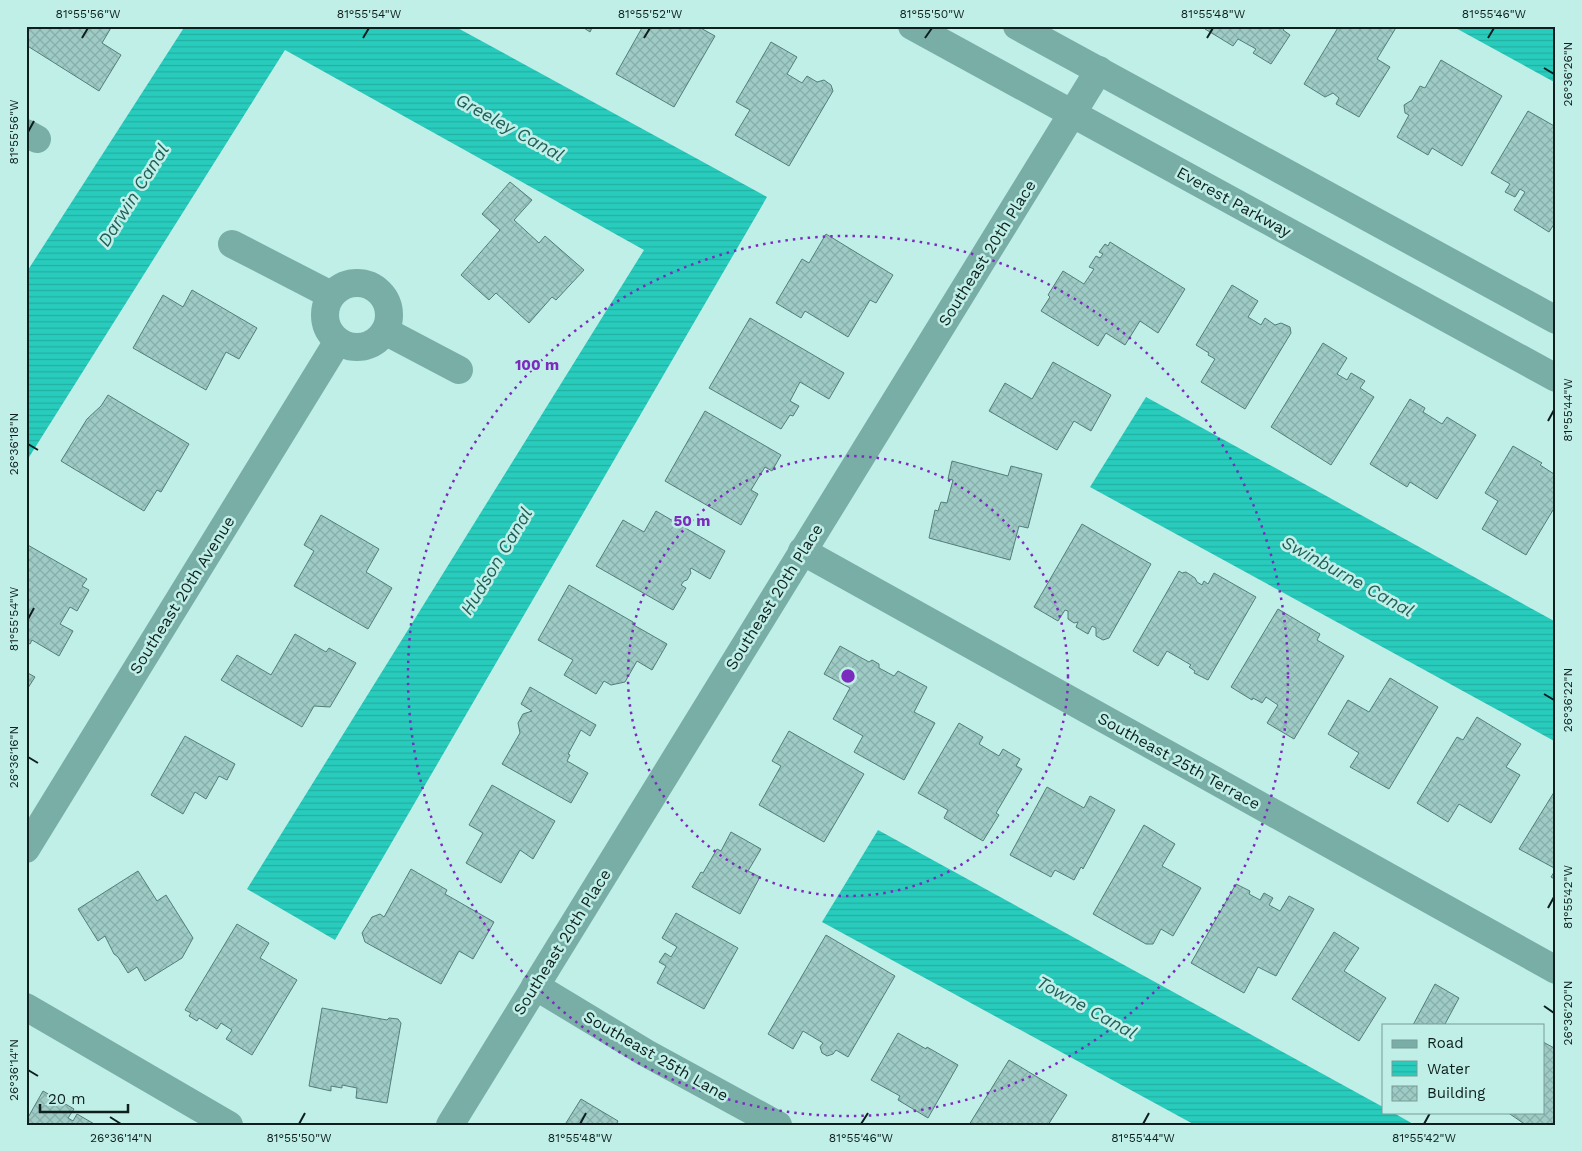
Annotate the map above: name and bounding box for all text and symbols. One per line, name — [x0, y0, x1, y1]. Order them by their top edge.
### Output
text: 81°55'56"W — [55, 7, 121, 21]
text: 81°55'54"W — [337, 7, 402, 21]
text: 81°55'52"W — [618, 7, 683, 21]
text: 81°55'50"W — [899, 7, 965, 21]
text: 81°55'48"W — [1181, 7, 1246, 21]
text: 81°55'46"W — [1462, 7, 1527, 21]
text: 26°36'26"N — [1561, 42, 1575, 106]
water label: Greeley Canal — [452, 89, 568, 165]
text: 81°55'56"W — [7, 99, 21, 165]
water label: Darwin Canal — [93, 140, 173, 250]
street label: Everest Parkway — [1174, 163, 1295, 242]
street label: Southeast 20th Place — [934, 177, 1040, 329]
text: 100 m — [515, 356, 559, 374]
text: 81°55'44"W — [1561, 378, 1575, 442]
text: 26°36'18"N — [7, 413, 21, 475]
water label: Hudson Canal — [456, 503, 536, 619]
text: 50 m — [674, 512, 710, 530]
street label: Southeast 20th Avenue — [126, 513, 238, 677]
street label: Southeast 20th Place — [721, 521, 827, 673]
water label: Swinburne Canal — [1278, 531, 1418, 621]
text: 81°55'54"W — [7, 586, 21, 651]
centre of rings — [839, 667, 857, 685]
text: 26°36'22"N — [1561, 668, 1575, 732]
street label: Southeast 25th Terrace — [1094, 708, 1264, 814]
text: 26°36'16"N — [7, 726, 21, 788]
text: 81°55'42"W — [1561, 865, 1575, 929]
street label: Southeast 20th Place — [509, 866, 615, 1018]
water label: Towne Canal — [1033, 971, 1141, 1043]
text: 26°36'20"N — [1561, 980, 1575, 1046]
street label: Southeast 25th Lane — [580, 1007, 732, 1105]
legend — [1382, 1024, 1544, 1114]
text: Road — [1427, 1034, 1464, 1052]
text: 26°36'14"N — [7, 1039, 21, 1101]
text: Water — [1427, 1060, 1470, 1078]
scale bar — [40, 1081, 128, 1113]
text: Building — [1427, 1084, 1485, 1102]
text: 20 m — [48, 1090, 86, 1108]
text: 26°36'14"N — [90, 1131, 152, 1145]
text: 81°55'50"W — [266, 1131, 332, 1145]
text: 81°55'48"W — [548, 1131, 613, 1145]
text: 81°55'46"W — [829, 1131, 894, 1145]
text: 81°55'44"W — [1111, 1131, 1175, 1145]
text: 81°55'42"W — [1392, 1131, 1456, 1145]

